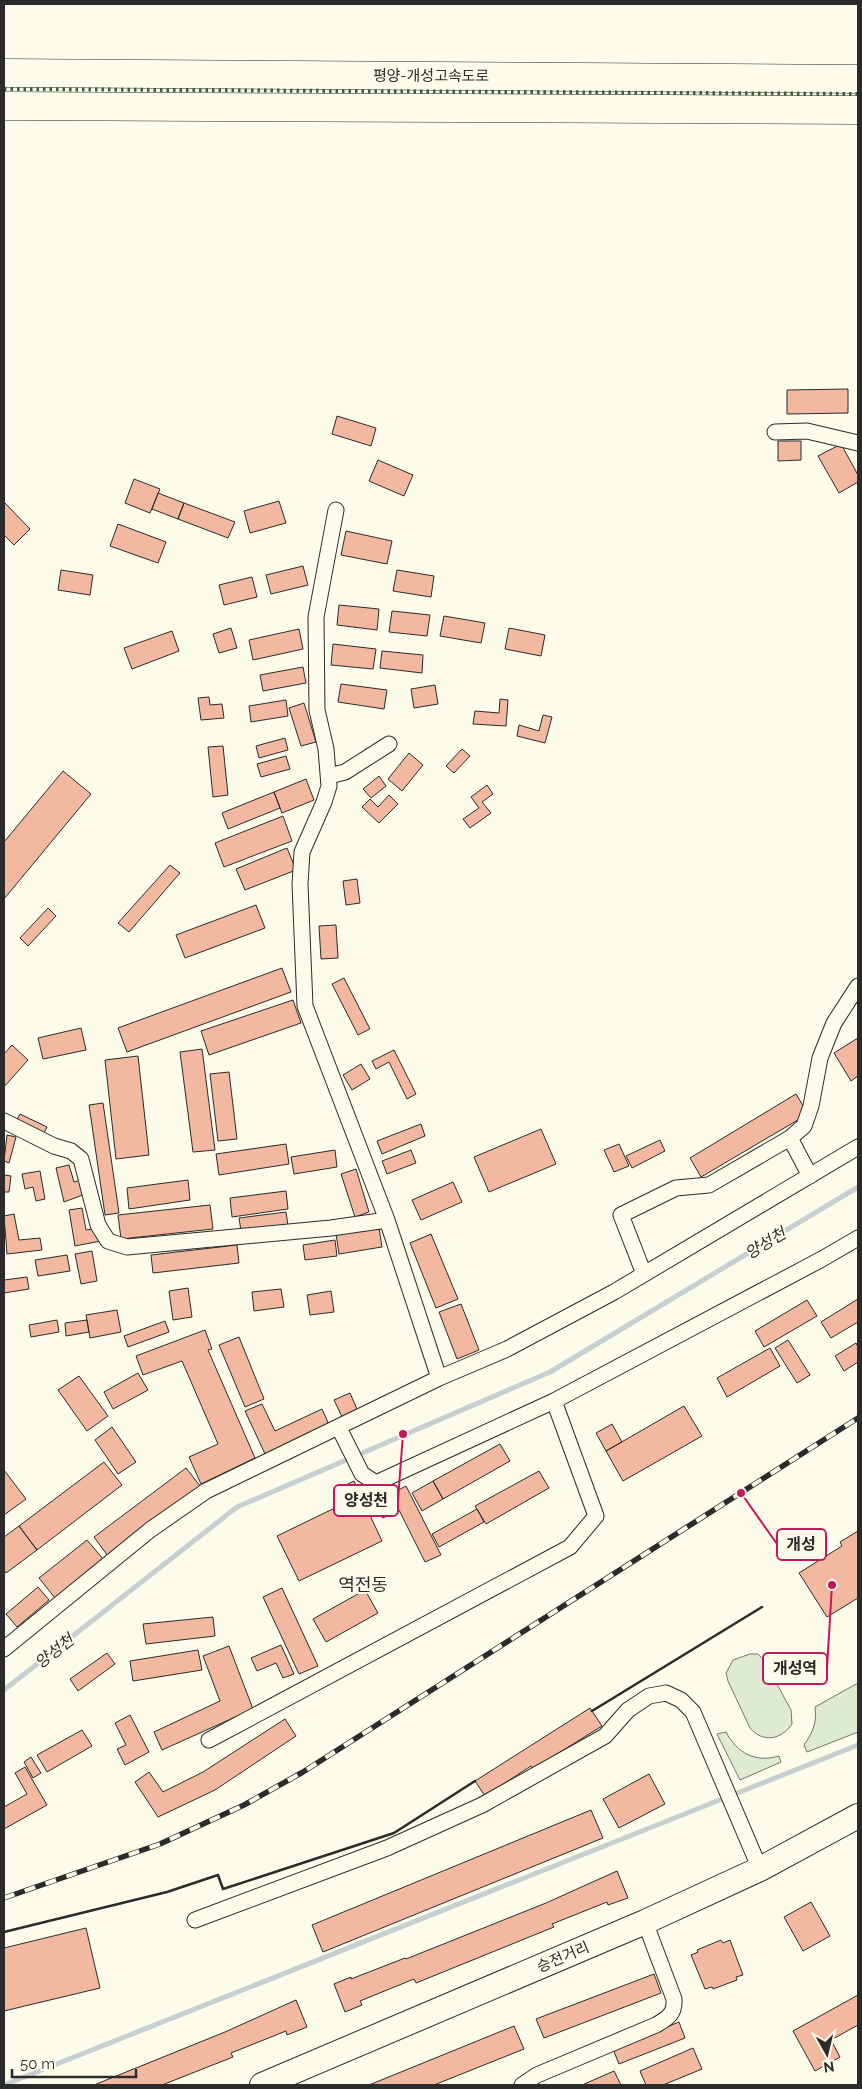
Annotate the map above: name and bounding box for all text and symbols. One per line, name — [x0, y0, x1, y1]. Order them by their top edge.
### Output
street label: 평양-개성고속도로 — [373, 67, 489, 85]
water label: 양성천 — [741, 1223, 791, 1263]
callout: 양성천 — [334, 1485, 398, 1516]
text: 양성천 — [344, 1491, 388, 1510]
callout: 개성 — [777, 1529, 826, 1560]
text: 개성 — [786, 1535, 816, 1554]
district label: 역전동 — [338, 1574, 388, 1595]
water label: 양성천 — [31, 1629, 79, 1672]
callout: 개성역 — [763, 1653, 827, 1684]
text: 개성역 — [773, 1659, 817, 1678]
street label: 승전거리 — [534, 1938, 592, 1976]
north arrow — [802, 2029, 852, 2079]
scale bar — [12, 2046, 136, 2078]
text: 50 m — [20, 2055, 55, 2073]
text: N — [822, 2058, 835, 2076]

